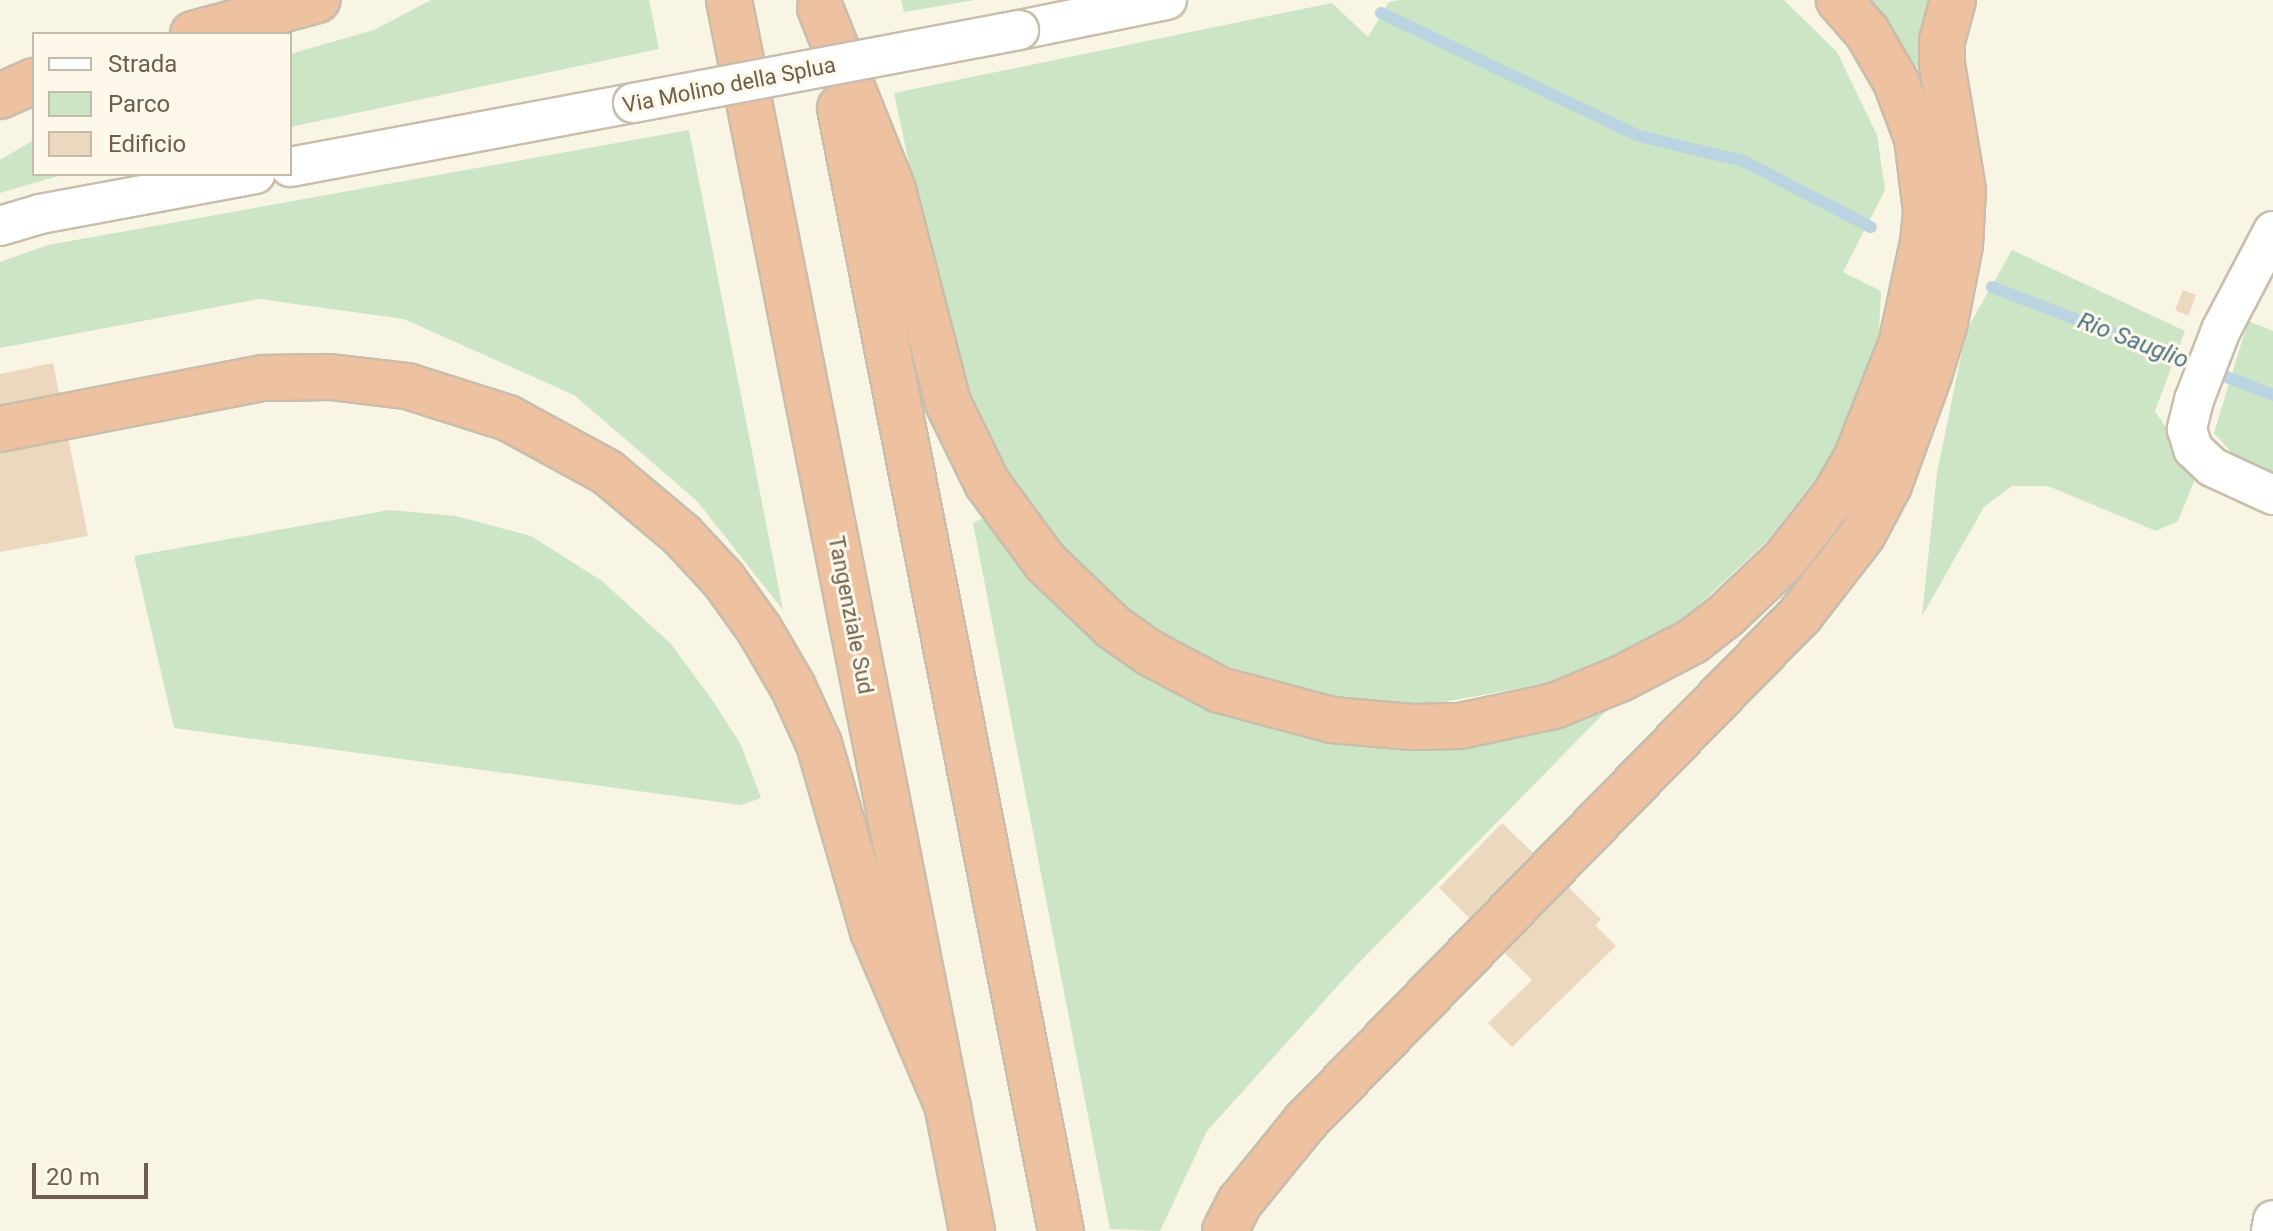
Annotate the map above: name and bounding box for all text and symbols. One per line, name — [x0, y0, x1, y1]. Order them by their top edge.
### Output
legend — [32, 32, 292, 176]
text: Strada — [108, 50, 177, 78]
street label: Via Molino della Splua — [620, 51, 838, 119]
text: Parco — [108, 90, 170, 118]
text: Edificio — [108, 130, 186, 158]
water label: Rio Sauglio — [2074, 307, 2192, 375]
street label: Tangenziale Sud — [823, 534, 879, 696]
scale bar — [36, 1147, 152, 1197]
text: 20 m — [46, 1163, 100, 1191]

